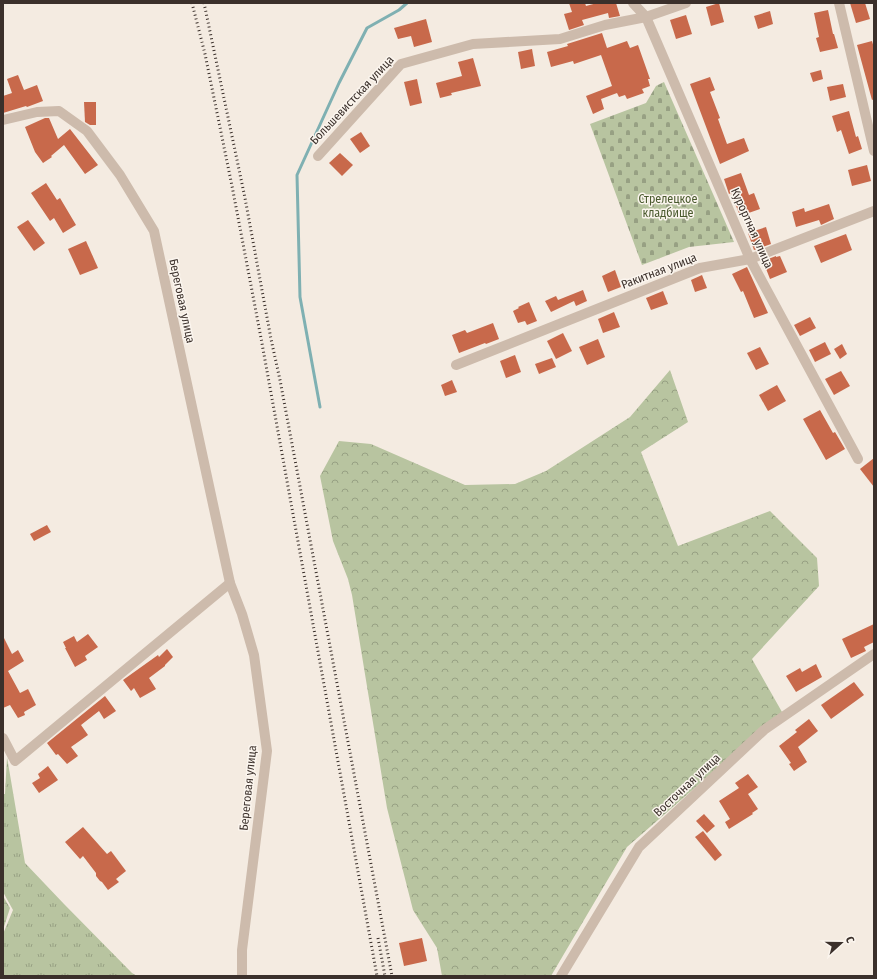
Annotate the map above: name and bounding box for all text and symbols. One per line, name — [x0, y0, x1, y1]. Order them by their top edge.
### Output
street label: Большевистская улица — [307, 53, 397, 147]
street label: Курортная улица — [728, 186, 776, 270]
park label: Стрелецкое кладбище — [639, 192, 697, 220]
street label: Ракитная улица — [619, 250, 699, 292]
street label: Береговая улица — [166, 258, 198, 345]
street label: Береговая улица — [237, 744, 259, 831]
street label: Восточная улица — [651, 750, 723, 819]
north arrow — [821, 923, 861, 963]
text: С — [843, 935, 857, 945]

